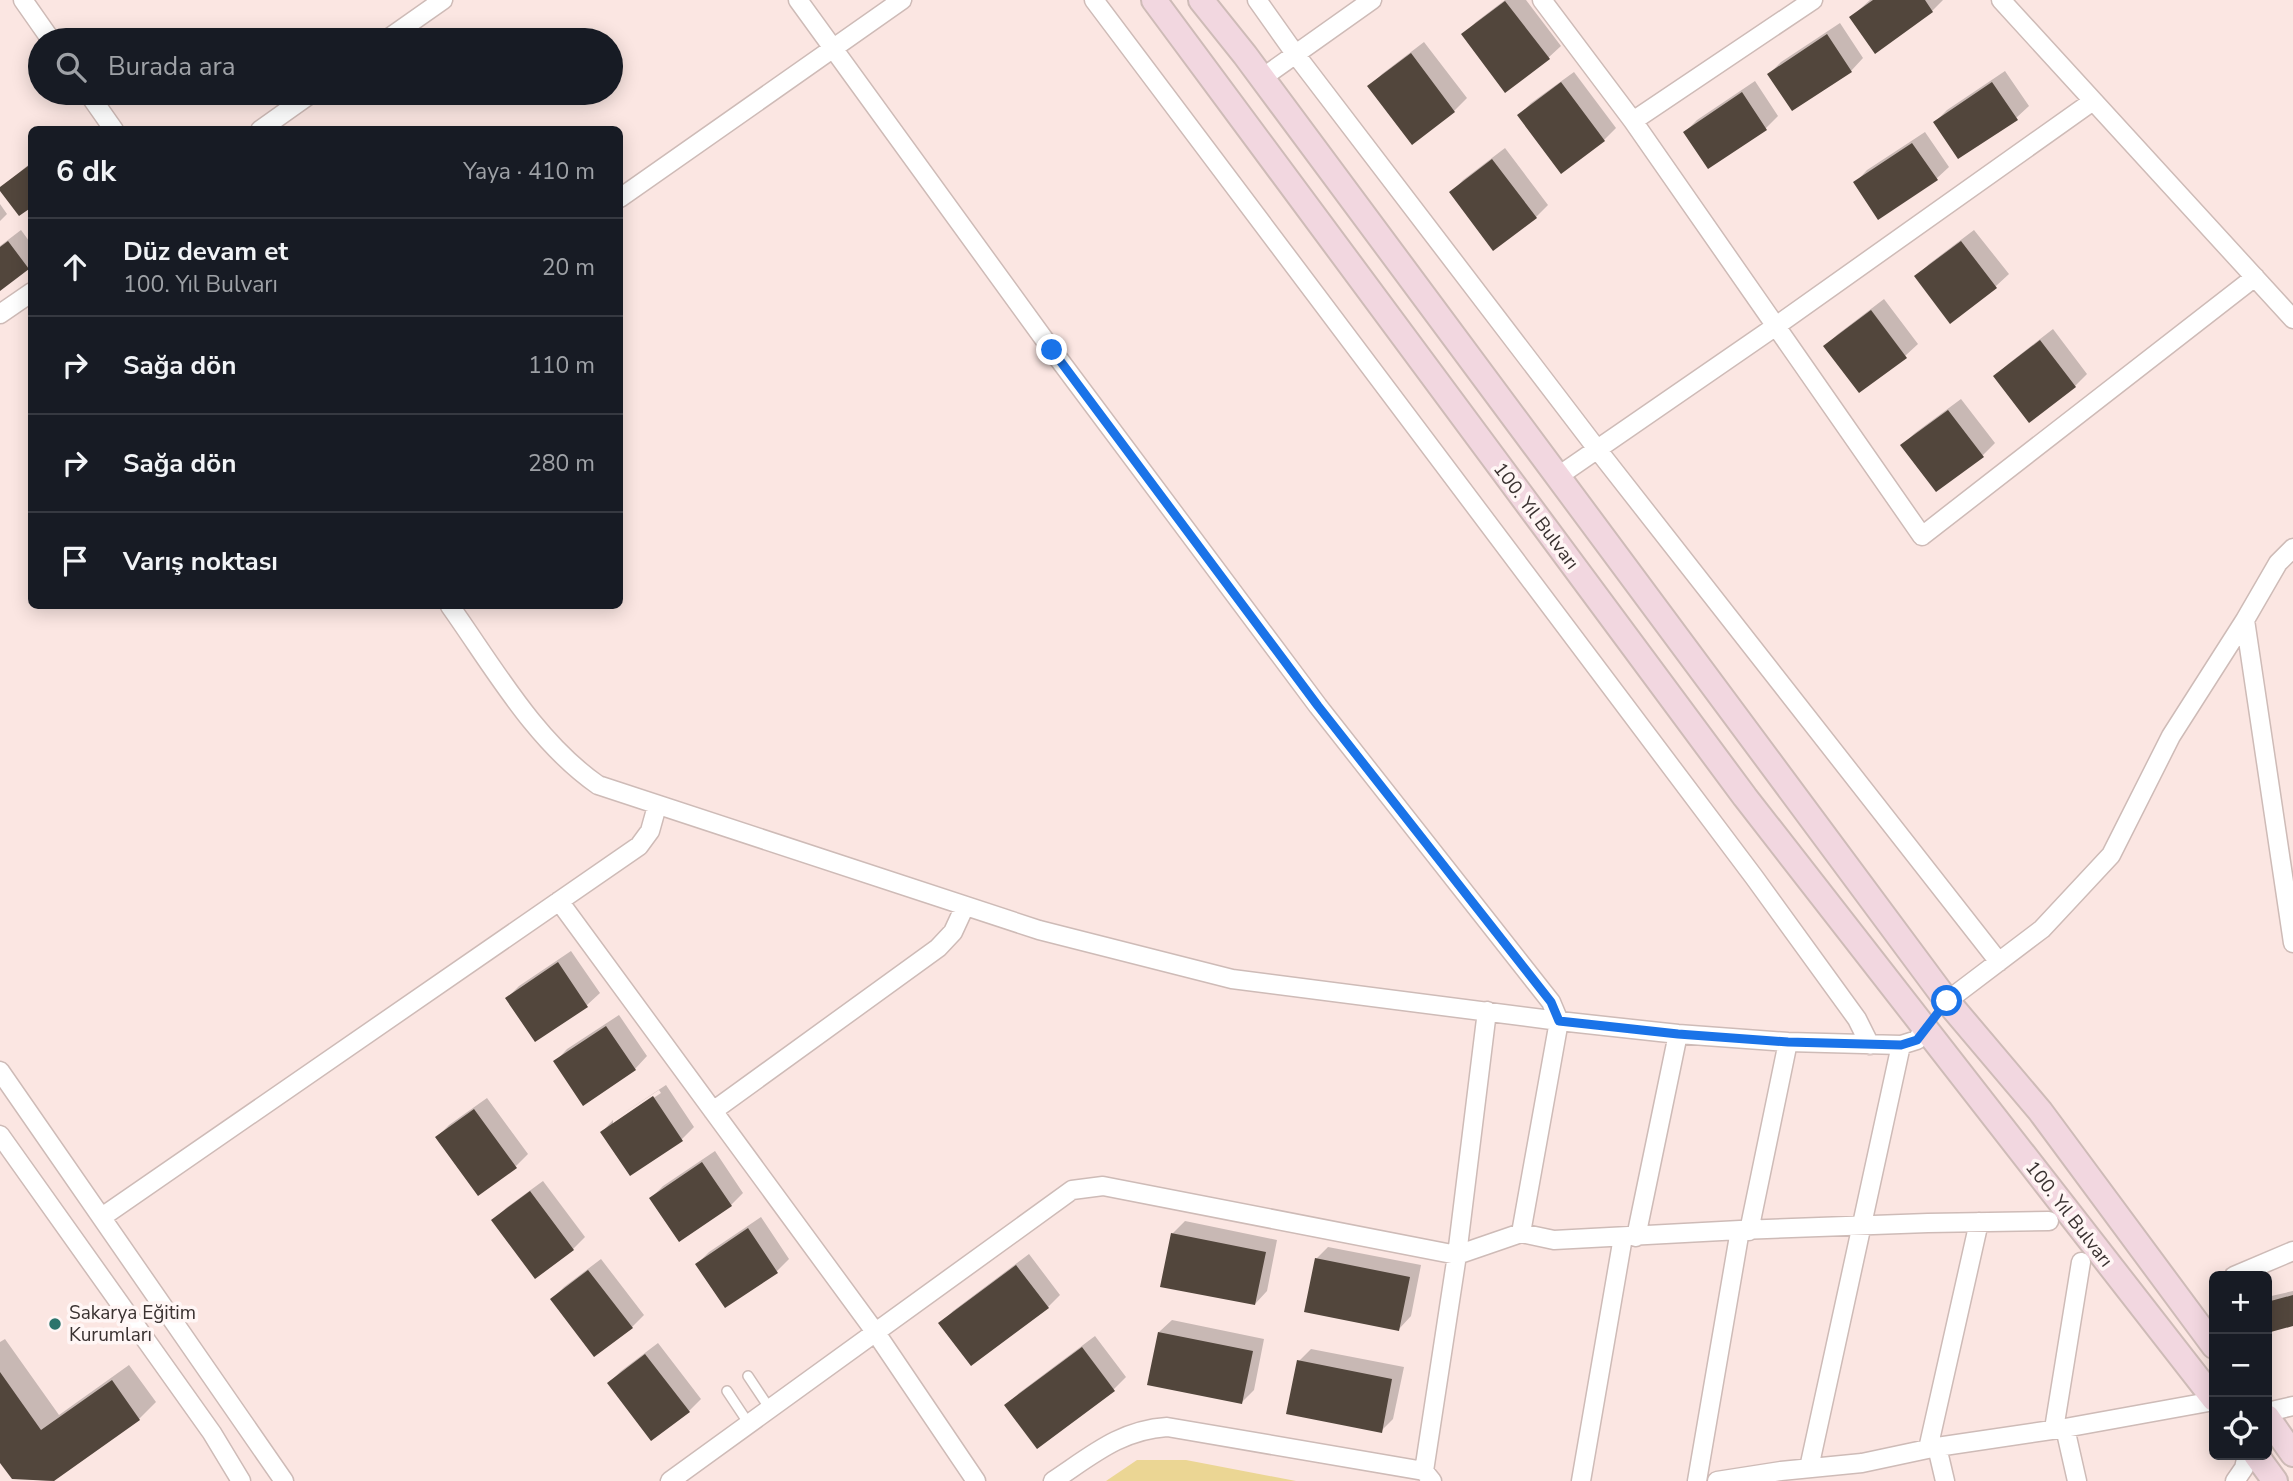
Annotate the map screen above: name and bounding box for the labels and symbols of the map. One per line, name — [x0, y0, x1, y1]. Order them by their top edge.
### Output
route end — [1036, 334, 1067, 365]
street label: 100. Yıl Bulvarı — [1487, 457, 1585, 575]
route start — [1931, 985, 1962, 1016]
street label: 100. Yıl Bulvarı — [2019, 1156, 2119, 1272]
place label: Sakarya Eğitim Kurumları — [69, 1300, 196, 1348]
marker: Sakarya Eğitim Kurumları — [47, 1316, 63, 1332]

